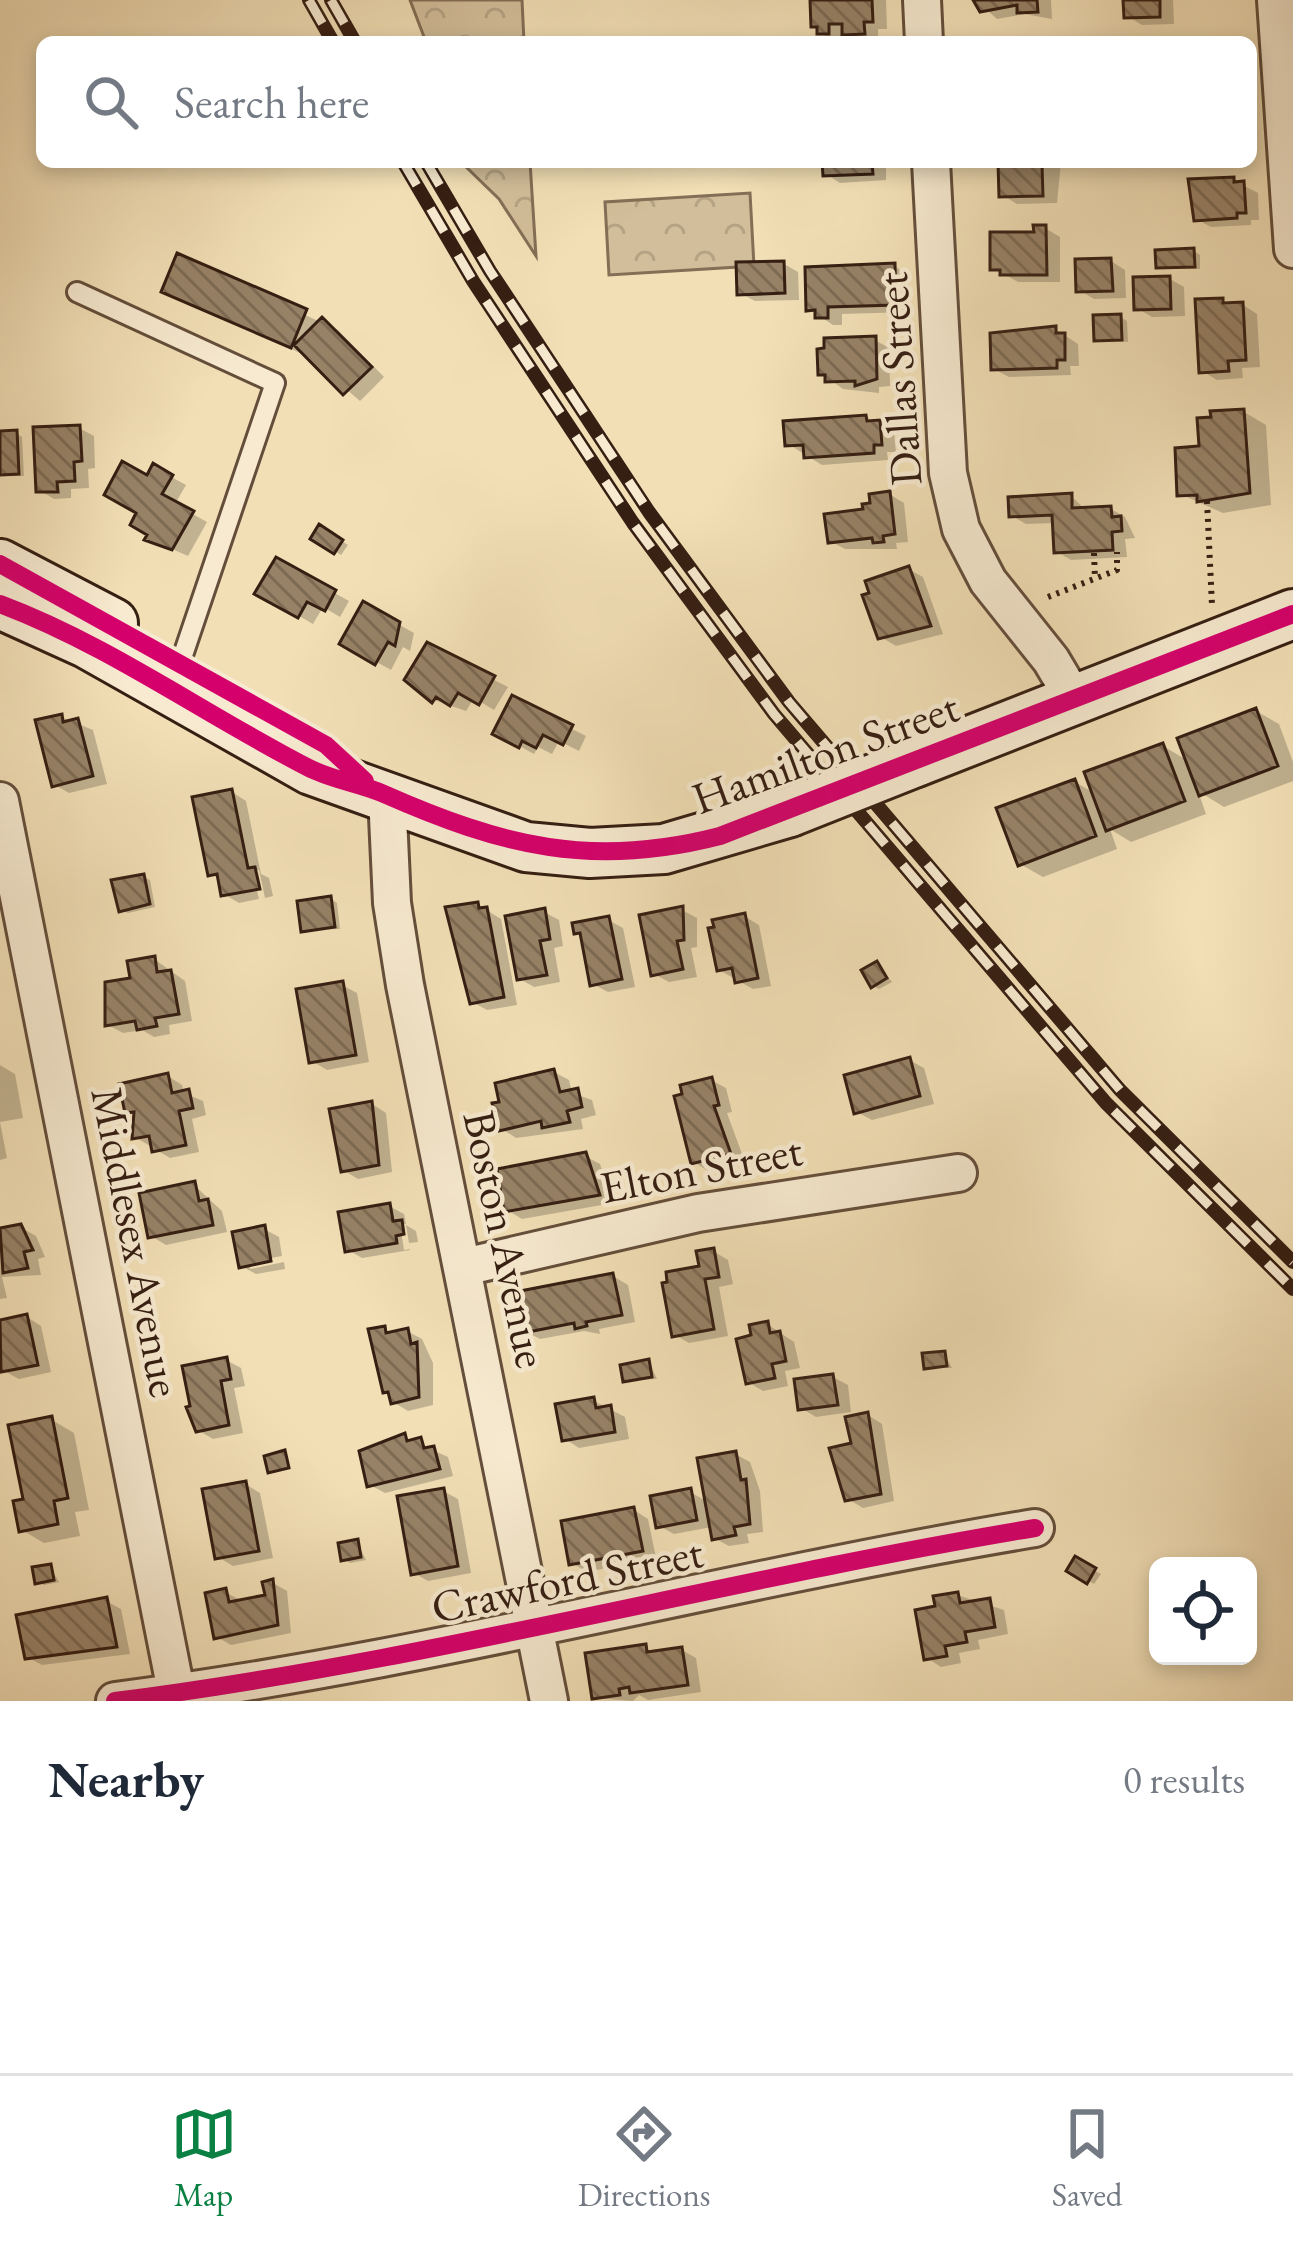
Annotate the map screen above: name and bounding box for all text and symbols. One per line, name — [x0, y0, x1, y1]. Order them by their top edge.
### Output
search box — [36, 36, 1257, 168]
icon: search — [78, 69, 144, 135]
text: Search here — [174, 73, 369, 131]
street label: Dallas Street — [862, 270, 934, 488]
street label: Hamilton Street — [684, 677, 966, 827]
street label: Middlesex Avenue — [79, 1082, 195, 1402]
street label: Boston Avenue — [450, 1105, 562, 1373]
street label: Elton Street — [595, 1120, 807, 1216]
street label: Crawford Street — [426, 1522, 708, 1636]
map controls — [1149, 1557, 1257, 1665]
button: locate — [1149, 1557, 1257, 1665]
text: Nearby — [48, 1746, 204, 1812]
text: 0 results — [1123, 1754, 1245, 1805]
tab: Map — [171, 2101, 237, 2216]
tab: Directions — [578, 2101, 711, 2216]
tab: Saved — [1052, 2101, 1122, 2216]

